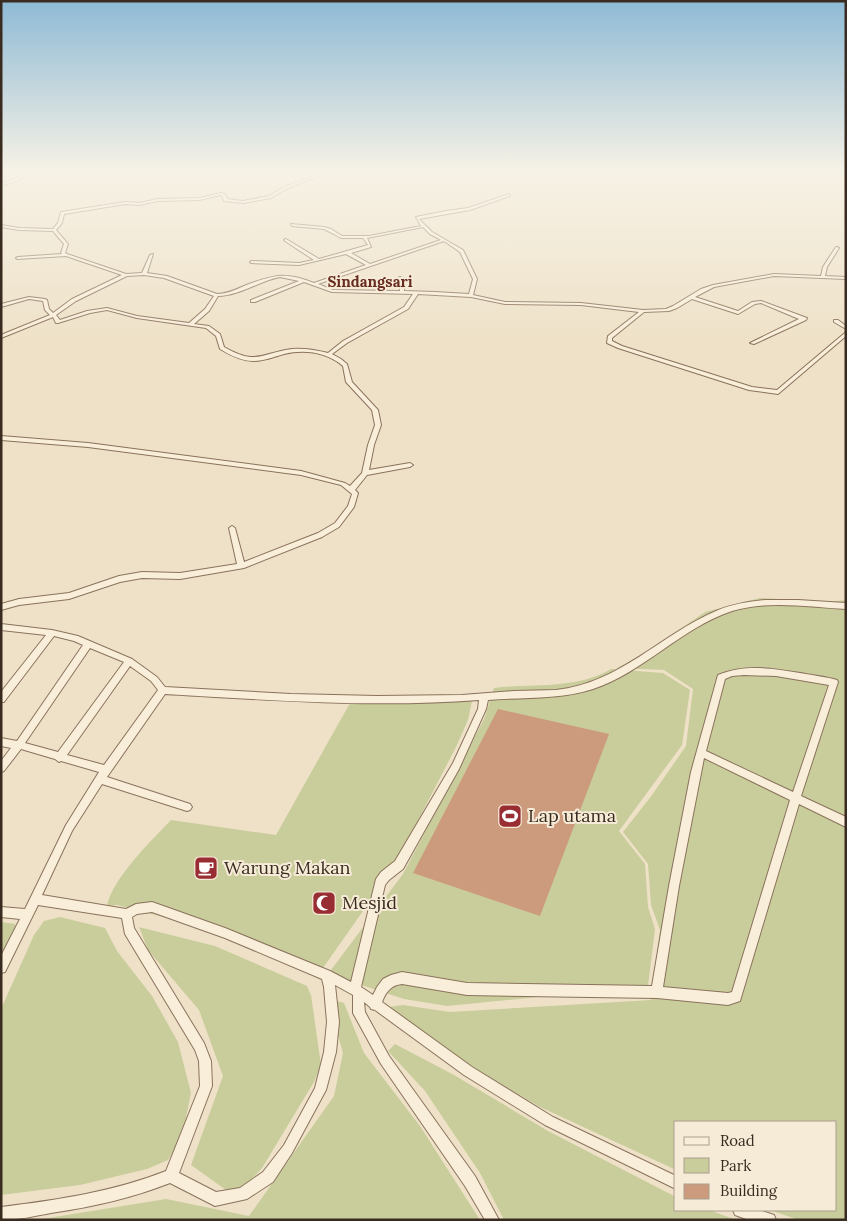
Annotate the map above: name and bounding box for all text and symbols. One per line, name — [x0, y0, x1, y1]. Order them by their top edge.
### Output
district label: Sindangsari — [327, 272, 413, 291]
sports icon: Lap utama — [497, 803, 523, 829]
place label: Lap utama — [528, 804, 616, 827]
cafe icon: Warung Makan — [193, 855, 219, 881]
place label: Warung Makan — [224, 856, 350, 879]
mosque icon: Mesjid — [311, 890, 337, 916]
place label: Mesjid — [342, 891, 397, 914]
legend — [674, 1121, 837, 1211]
text: Road — [720, 1131, 755, 1150]
text: Park — [720, 1156, 751, 1175]
text: Building — [720, 1181, 778, 1200]

